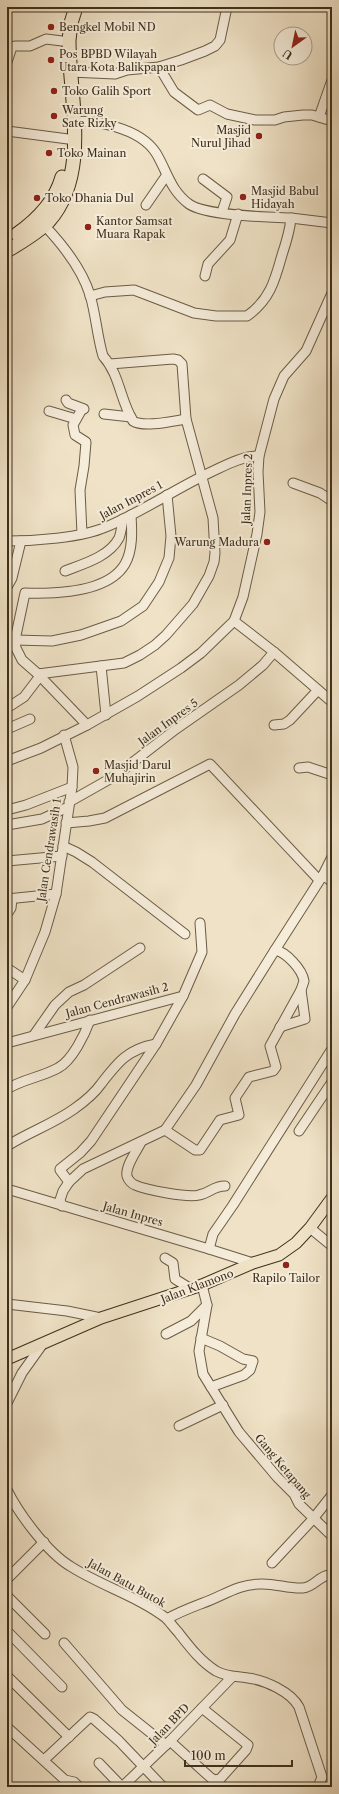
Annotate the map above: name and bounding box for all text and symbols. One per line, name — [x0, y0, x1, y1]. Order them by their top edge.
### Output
place label: Bengkel Mobil ND — [59, 20, 156, 34]
marker: Bengkel Mobil ND — [46, 22, 56, 32]
north arrow — [273, 26, 313, 66]
text: U — [280, 46, 295, 63]
place label: Pos BPBD Wilayah Utara Kota Balikpapan — [59, 47, 176, 74]
marker: Pos BPBD Wilayah Utara Kota Balikpapan — [46, 55, 56, 65]
place label: Toko Galih Sport — [62, 84, 151, 98]
marker: Toko Galih Sport — [49, 86, 59, 96]
place label: Warung Sate Rizky — [61, 103, 118, 130]
marker: Warung Sate Rizky — [49, 111, 59, 121]
place label: Masjid Nurul Jihad — [191, 123, 251, 150]
marker: Masjid Nurul Jihad — [254, 131, 264, 141]
place label: Toko Mainan — [57, 146, 126, 160]
marker: Toko Mainan — [44, 148, 54, 158]
place label: Masjid Babul Hidayah — [251, 184, 320, 211]
place label: Toko Dhania Dul — [45, 191, 135, 205]
marker: Masjid Babul Hidayah — [238, 192, 248, 202]
marker: Toko Dhania Dul — [32, 193, 42, 203]
place label: Kantor Samsat Muara Rapak — [96, 214, 172, 241]
marker: Kantor Samsat Muara Rapak — [83, 222, 93, 232]
street label: Jalan Inpres 2 — [239, 453, 255, 527]
street label: Jalan Inpres 1 — [95, 477, 165, 523]
place label: Warung Madura — [173, 535, 259, 549]
marker: Warung Madura — [262, 537, 272, 547]
street label: Jalan Inpres 5 — [134, 696, 201, 750]
place label: Masjid Darul Muhajirin — [104, 758, 172, 785]
marker: Masjid Darul Muhajirin — [91, 766, 101, 776]
street label: Jalan Cendrawasih 1 — [34, 797, 64, 904]
street label: Jalan Cendrawasih 2 — [62, 980, 170, 1021]
street label: Jalan Inpres — [99, 1198, 165, 1229]
marker: Rapilo Tailor — [281, 1260, 291, 1270]
street label: Jalan Klamono — [157, 1266, 236, 1307]
place label: Rapilo Tailor — [252, 1271, 320, 1285]
street label: Gang Ketapang — [252, 1431, 314, 1501]
street label: Jalan Batu Butok — [84, 1555, 169, 1611]
street label: Jalan BPD — [144, 1700, 192, 1749]
scale bar — [185, 1742, 292, 1768]
text: 100 m — [191, 1748, 226, 1763]

